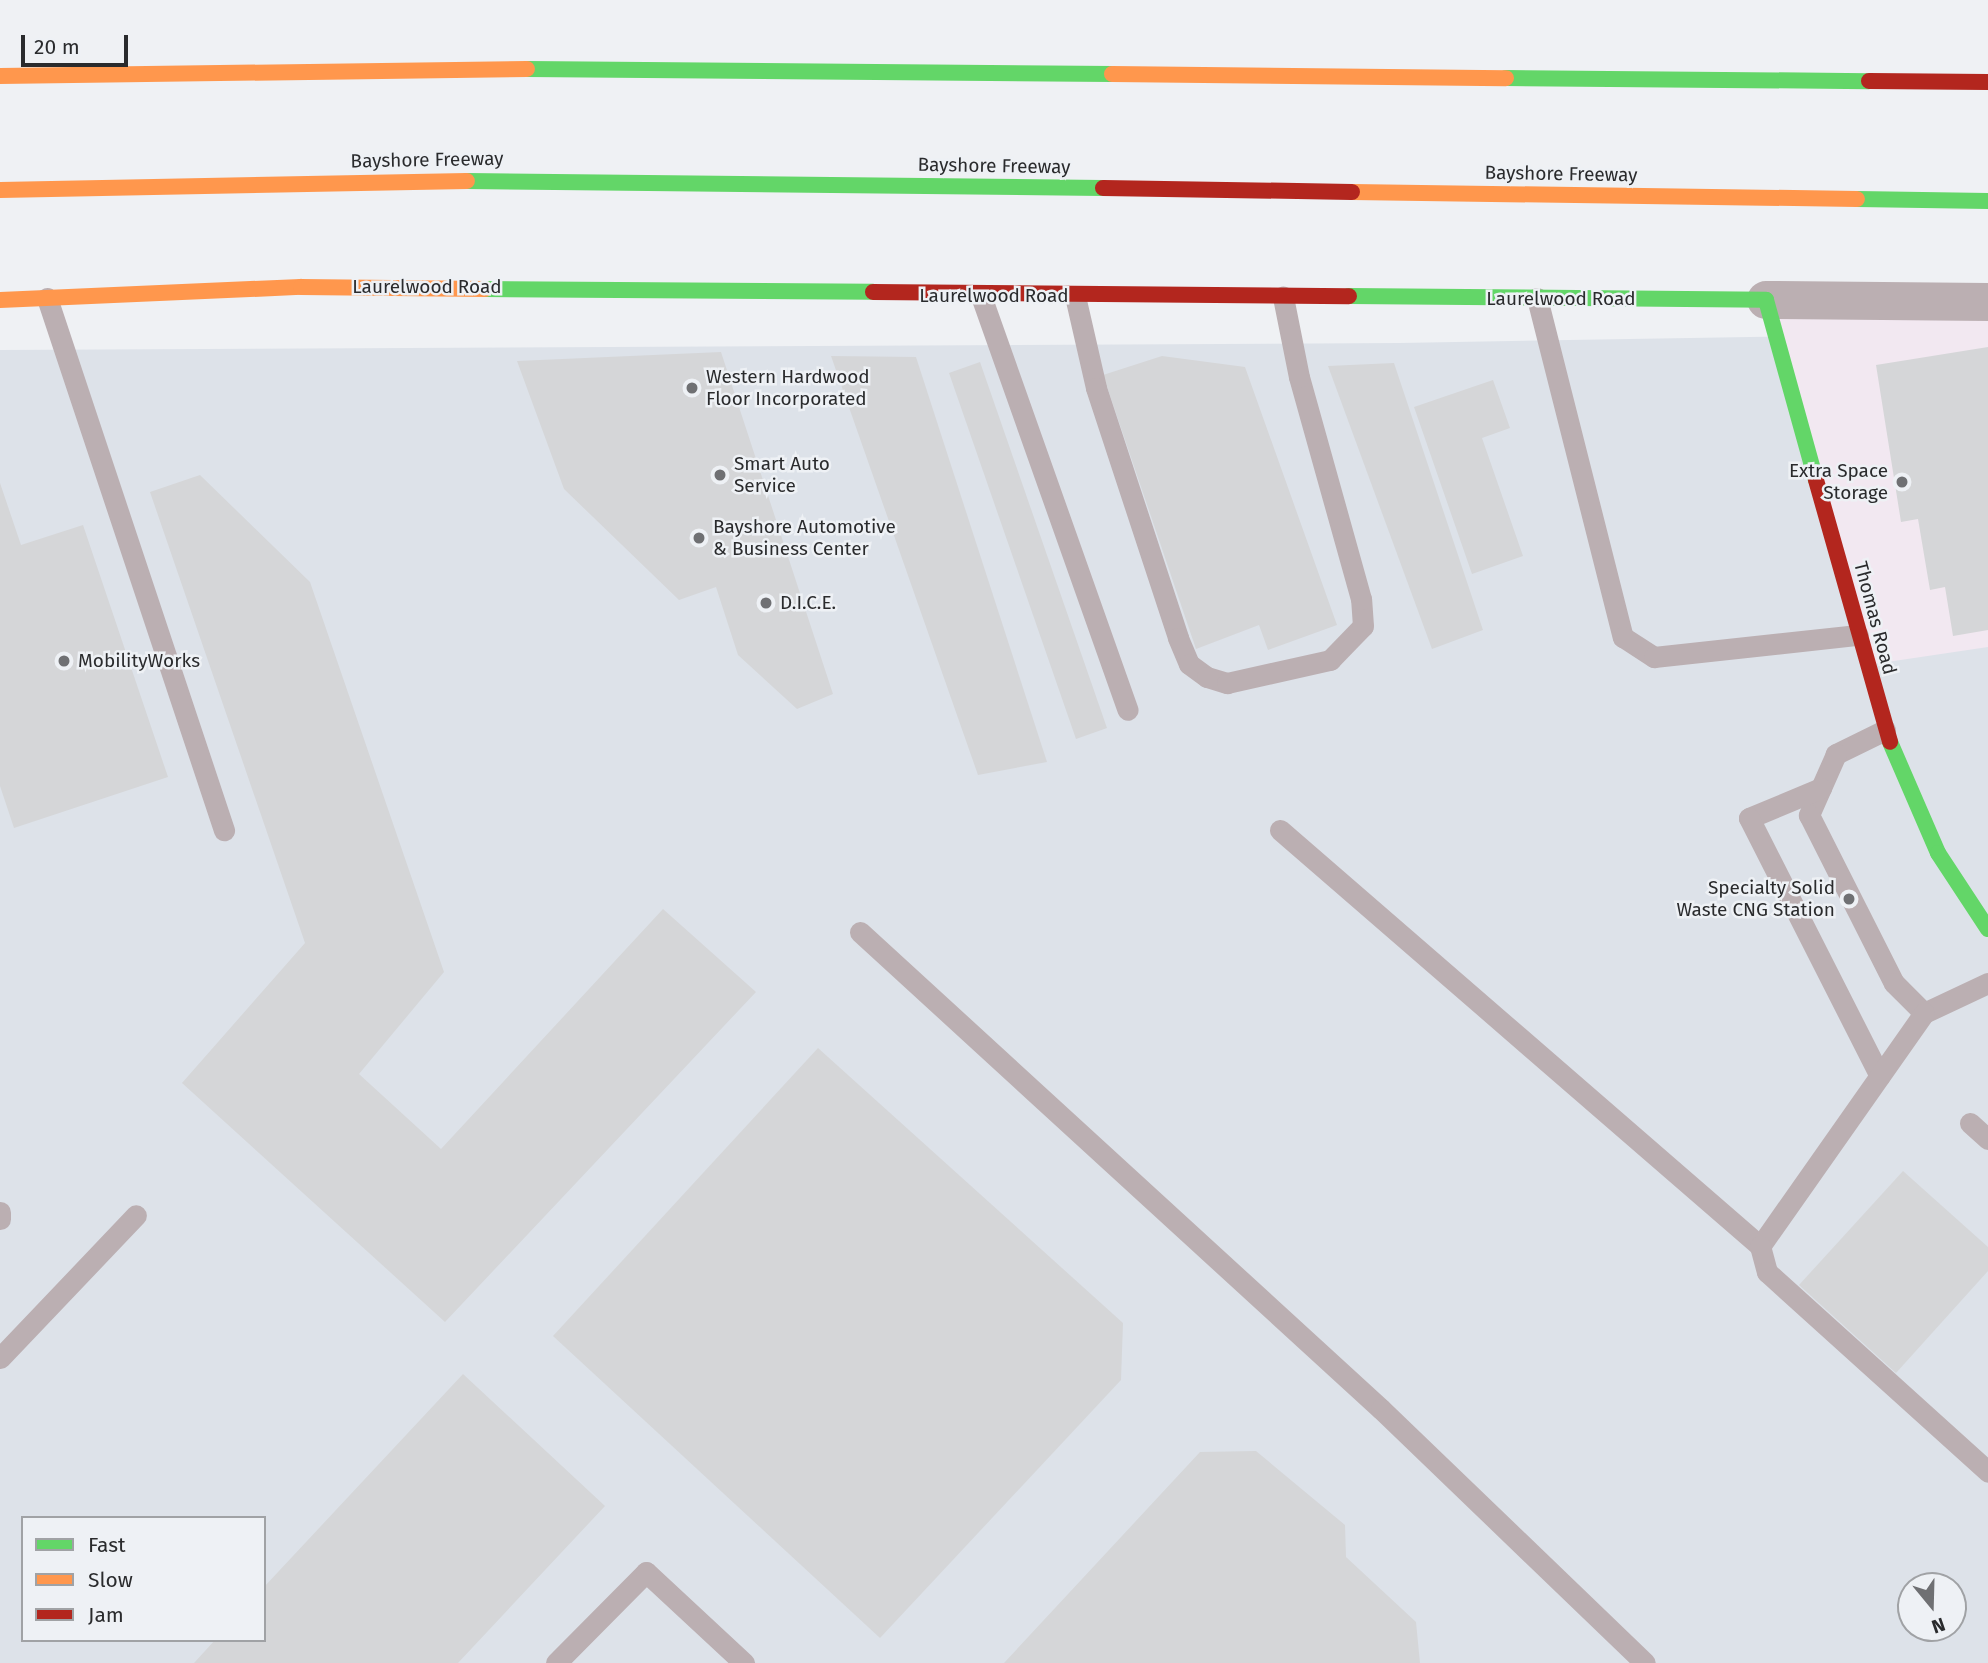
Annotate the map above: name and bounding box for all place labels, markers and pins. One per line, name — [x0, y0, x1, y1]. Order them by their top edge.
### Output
place label: Western Hardwood Floor Incorporated — [706, 366, 870, 410]
marker: Western Hardwood Floor Incorporated — [684, 380, 700, 396]
place label: Smart Auto Service — [734, 453, 830, 497]
place label: Extra Space Storage — [1789, 460, 1888, 504]
marker: Smart Auto Service — [712, 467, 728, 483]
marker: Extra Space Storage — [1894, 474, 1910, 490]
place label: Bayshore Automotive & Business Center — [713, 516, 896, 560]
marker: Bayshore Automotive & Business Center — [691, 530, 707, 546]
place label: D.I.C.E. — [780, 592, 836, 614]
marker: D.I.C.E. — [758, 595, 774, 611]
place label: MobilityWorks — [78, 650, 200, 672]
marker: MobilityWorks — [56, 653, 72, 669]
place label: Specialty Solid Waste CNG Station — [1676, 877, 1835, 921]
marker: Specialty Solid Waste CNG Station — [1841, 891, 1857, 907]

